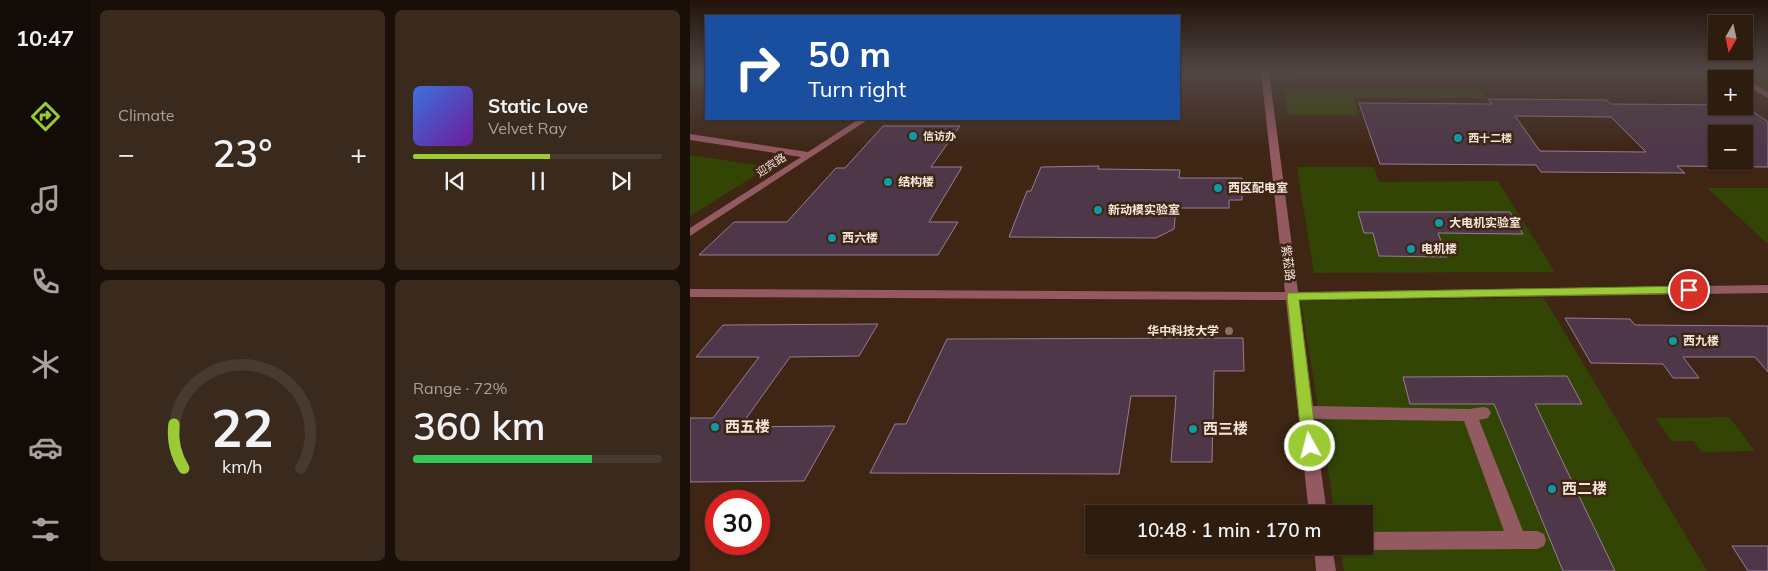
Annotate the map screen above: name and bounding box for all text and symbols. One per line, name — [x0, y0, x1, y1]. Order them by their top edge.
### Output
north arrow — [1708, 15, 1752, 60]
map controls — [1708, 15, 1753, 170]
text: 10:47 — [16, 24, 74, 52]
text: 50 m — [808, 32, 891, 76]
icon: right — [725, 35, 790, 100]
button: + — [1708, 70, 1753, 115]
text: Turn right — [808, 75, 906, 103]
text: Static Love — [488, 94, 588, 118]
icon: directions — [28, 99, 63, 134]
text: Climate — [118, 105, 174, 125]
text: Velvet Ray — [488, 118, 567, 138]
button: − — [1708, 125, 1753, 170]
text: 23° — [213, 129, 272, 177]
place label: 信访办 — [923, 129, 956, 143]
marker: 信访办 — [907, 130, 919, 142]
place label: 西十二楼 — [1468, 131, 1512, 145]
marker: 西十二楼 — [1452, 132, 1464, 144]
text: − — [118, 136, 135, 171]
text: + — [350, 136, 367, 171]
street label: 迎宾路 — [753, 150, 789, 180]
icon: previous — [441, 167, 469, 195]
icon: pause — [524, 167, 552, 195]
icon: next — [607, 167, 635, 195]
place label: 结构楼 — [898, 174, 934, 189]
marker: 结构楼 — [882, 176, 894, 188]
place label: 西区配电室 — [1228, 180, 1288, 195]
icon: music — [28, 182, 63, 217]
marker: 西区配电室 — [1212, 182, 1224, 194]
place label: 新动模实验室 — [1108, 202, 1180, 217]
marker: 新动模实验室 — [1092, 204, 1104, 216]
place label: 大电机实验室 — [1449, 215, 1521, 230]
marker: 大电机实验室 — [1433, 217, 1445, 229]
place label: 西六楼 — [842, 230, 878, 245]
marker: 西六楼 — [826, 232, 838, 244]
place label: 电机楼 — [1421, 241, 1457, 256]
marker: 电机楼 — [1405, 243, 1417, 255]
street label: 紫菘路 — [1279, 244, 1298, 282]
icon: phone — [28, 264, 63, 299]
pin — [1668, 269, 1710, 311]
icon: arrive — [1675, 276, 1703, 304]
place label: 华中科技大学 — [1147, 323, 1219, 338]
marker: 华中科技大学 — [1223, 325, 1235, 337]
place label: 西九楼 — [1683, 333, 1719, 348]
marker: 西九楼 — [1667, 335, 1679, 347]
icon: climate — [28, 347, 63, 382]
text: Range · 72% — [413, 378, 508, 398]
text: 22 — [211, 395, 274, 460]
text: 360 km — [413, 402, 546, 450]
place label: 西五楼 — [725, 417, 770, 436]
place label: 西三楼 — [1203, 419, 1248, 438]
position arrow — [1283, 419, 1335, 471]
marker: 西五楼 — [709, 421, 721, 433]
marker: 西三楼 — [1187, 423, 1199, 435]
icon: car — [28, 430, 63, 465]
text: km/h — [222, 455, 263, 477]
place label: 西二楼 — [1562, 479, 1607, 498]
marker: 西二楼 — [1546, 483, 1558, 495]
speed limit sign: 30 — [705, 490, 770, 555]
icon: filters — [28, 512, 63, 547]
text: 10:48 · 1 min · 170 m — [1136, 518, 1322, 542]

